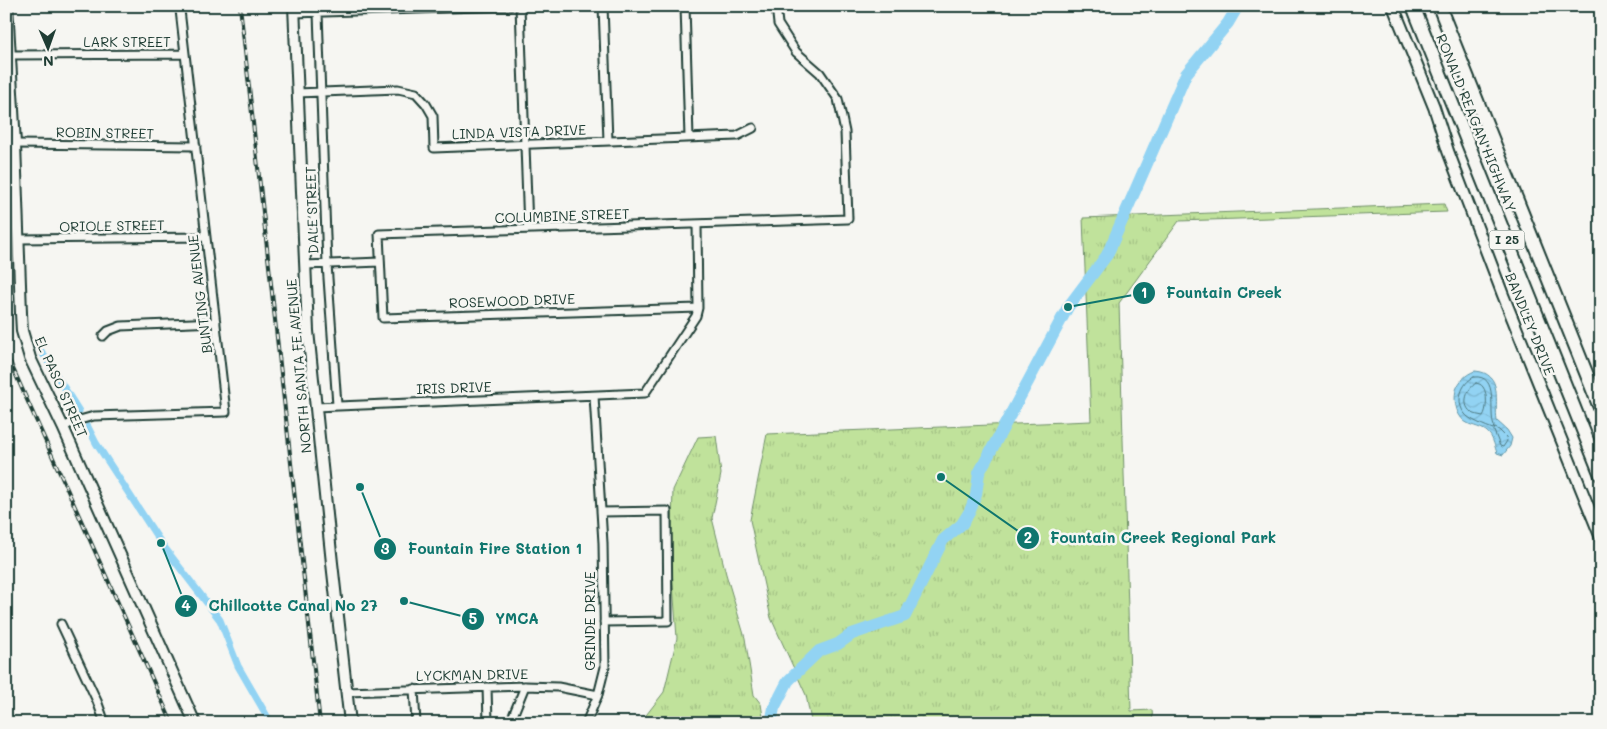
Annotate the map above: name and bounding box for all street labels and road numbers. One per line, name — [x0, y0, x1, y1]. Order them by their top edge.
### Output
street label: RONALD REAGAN HIGHWAY — [1432, 31, 1521, 215]
street label: LARK STREET — [83, 32, 171, 51]
street label: LINDA VISTA DRIVE — [452, 120, 586, 143]
street label: ROBIN STREET — [56, 122, 154, 143]
street label: DALE STREET — [300, 166, 323, 254]
street label: COLUMBINE STREET — [494, 204, 630, 227]
street label: ORIOLE STREET — [59, 215, 165, 236]
road number: I 25 — [1490, 230, 1524, 250]
street label: BUNTING AVENUE — [183, 233, 216, 355]
street label: BANDLEY DRIVE — [1501, 270, 1560, 378]
street label: NORTH SANTA FE AVENUE — [281, 278, 316, 454]
street label: ROSEWOOD DRIVE — [449, 289, 575, 312]
street label: EL PASO STREET — [31, 333, 92, 441]
street label: IRIS DRIVE — [416, 377, 492, 398]
street label: GRINDE DRIVE — [580, 571, 599, 671]
street label: LYCKMAN DRIVE — [416, 664, 528, 685]

